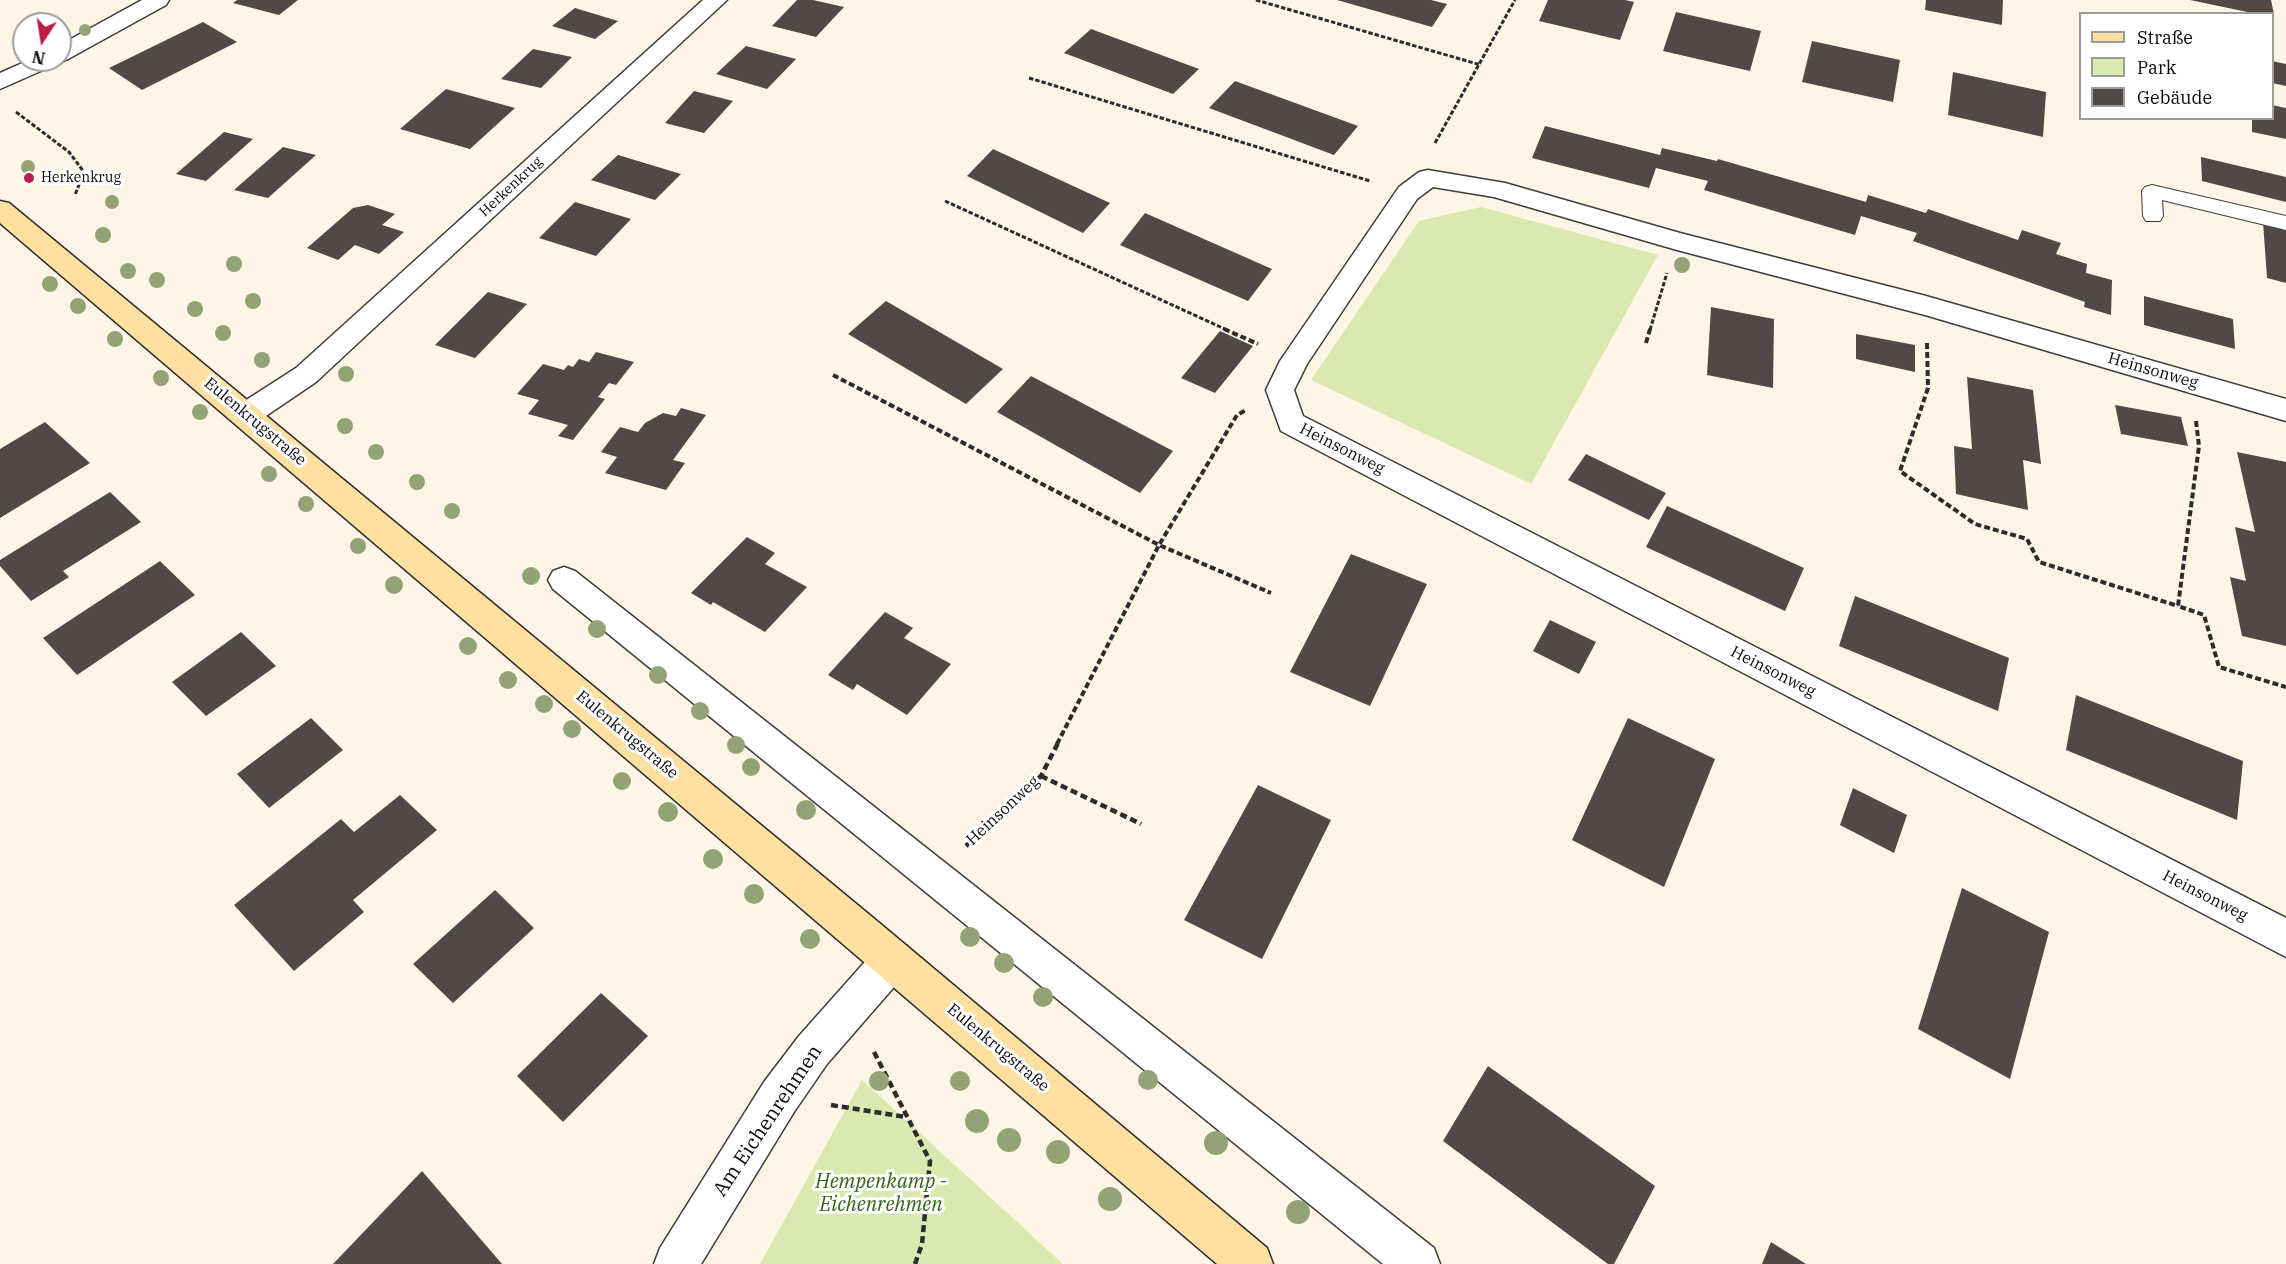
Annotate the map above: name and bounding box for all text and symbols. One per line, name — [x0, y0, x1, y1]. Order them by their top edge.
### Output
north arrow — [12, 12, 72, 72]
legend — [2079, 12, 2274, 120]
text: Straße — [2137, 26, 2193, 49]
text: N — [30, 47, 47, 69]
text: Park — [2137, 56, 2176, 79]
text: Gebäude — [2137, 86, 2212, 109]
street label: Herkenkrug — [476, 154, 546, 220]
place label: Herkenkrug — [41, 170, 121, 186]
marker: Herkenkrug — [22, 171, 36, 185]
street label: Heinsonweg — [2106, 349, 2200, 393]
street label: Eulenkrugstraße — [200, 374, 310, 470]
street label: Heinsonweg — [1296, 419, 1388, 479]
street label: Heinsonweg — [1727, 642, 1819, 702]
street label: Eulenkrugstraße — [572, 687, 682, 783]
street label: Heinsonweg — [962, 772, 1044, 850]
street label: Heinsonweg — [2159, 866, 2251, 926]
street label: Eulenkrugstraße — [943, 1000, 1053, 1096]
street label: Am Eichenrehmen — [708, 1041, 828, 1201]
park label: Hempenkamp - Eichenrehmen — [815, 1170, 947, 1217]

